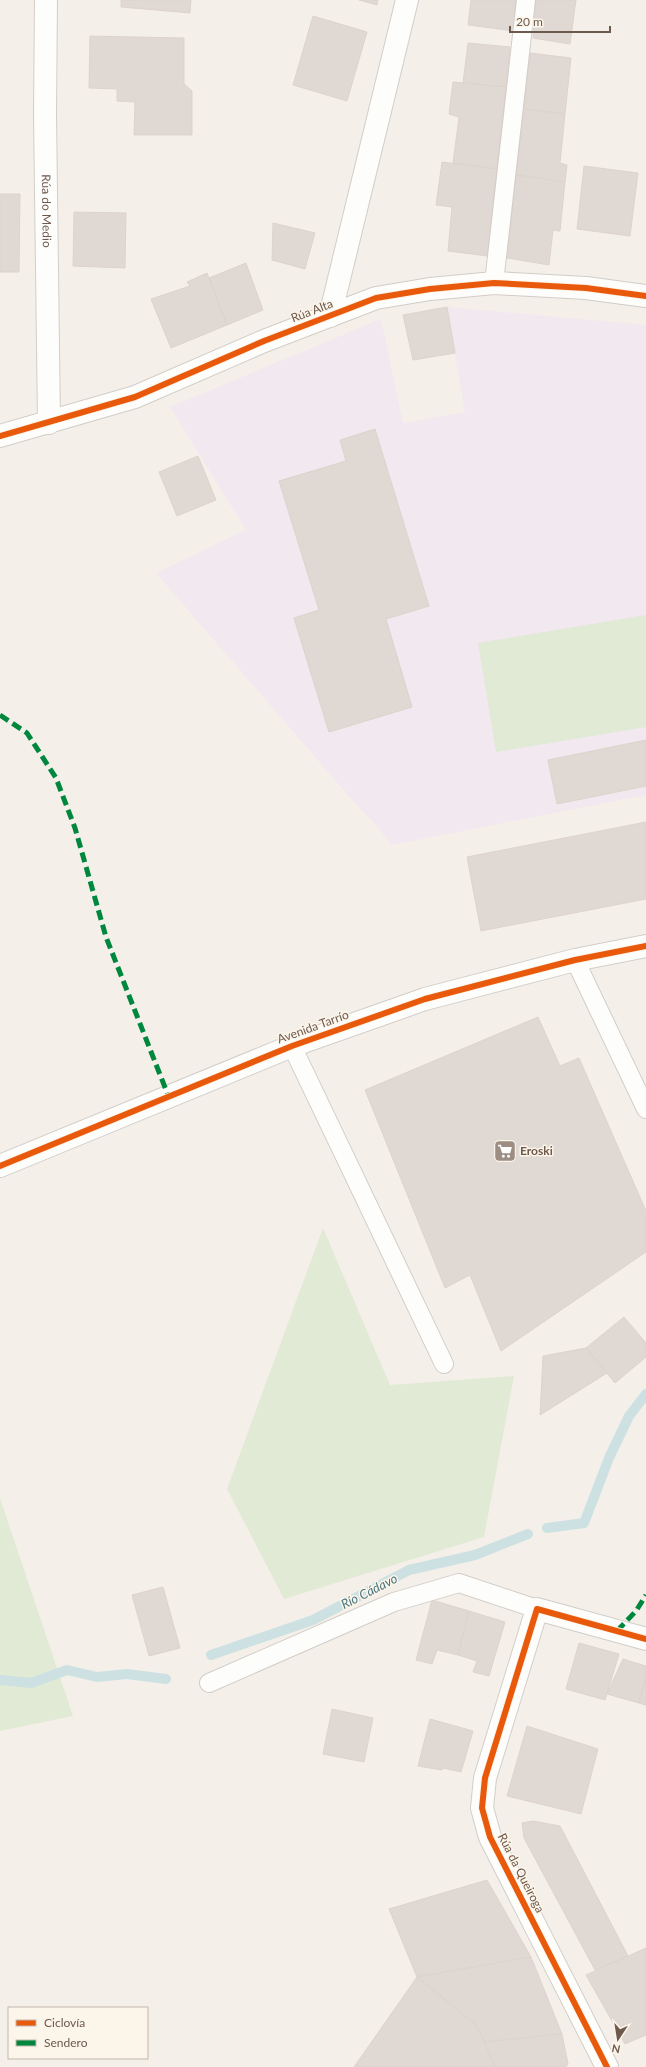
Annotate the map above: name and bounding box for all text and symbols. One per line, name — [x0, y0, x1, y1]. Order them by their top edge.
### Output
scale bar — [510, 8, 610, 34]
text: 20 m — [516, 14, 543, 29]
street label: Rúa do Medio — [39, 174, 55, 248]
street label: Rúa Alta — [289, 296, 335, 325]
street label: Avenida Tarrío — [275, 1007, 351, 1046]
supermarket icon: Eroski — [492, 1138, 518, 1164]
place label: Eroski — [520, 1143, 553, 1158]
water label: Río Cádavo — [338, 1570, 400, 1612]
street label: Rúa da Queiroga — [495, 1830, 548, 1915]
legend — [8, 2007, 148, 2059]
text: Ciclovía — [44, 2015, 85, 2030]
north arrow — [598, 2019, 638, 2059]
text: Sendero — [44, 2035, 88, 2050]
text: N — [610, 2042, 621, 2057]

